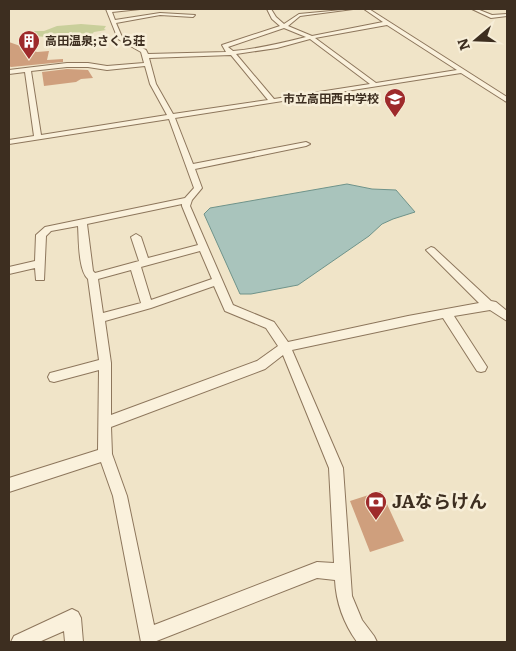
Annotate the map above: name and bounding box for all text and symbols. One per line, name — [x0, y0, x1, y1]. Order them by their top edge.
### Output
north arrow — [451, 15, 501, 65]
building icon: 高田温泉;さくら荘 — [17, 29, 41, 60]
place label: 高田温泉;さくら荘 — [45, 31, 145, 49]
text: N — [451, 36, 474, 53]
school or university icon: 市立高田西中学校 — [383, 87, 407, 118]
place label: 市立高田西中学校 — [283, 89, 379, 107]
place label: JAならけん — [392, 487, 487, 514]
bank icon: JAならけん — [364, 490, 388, 521]

